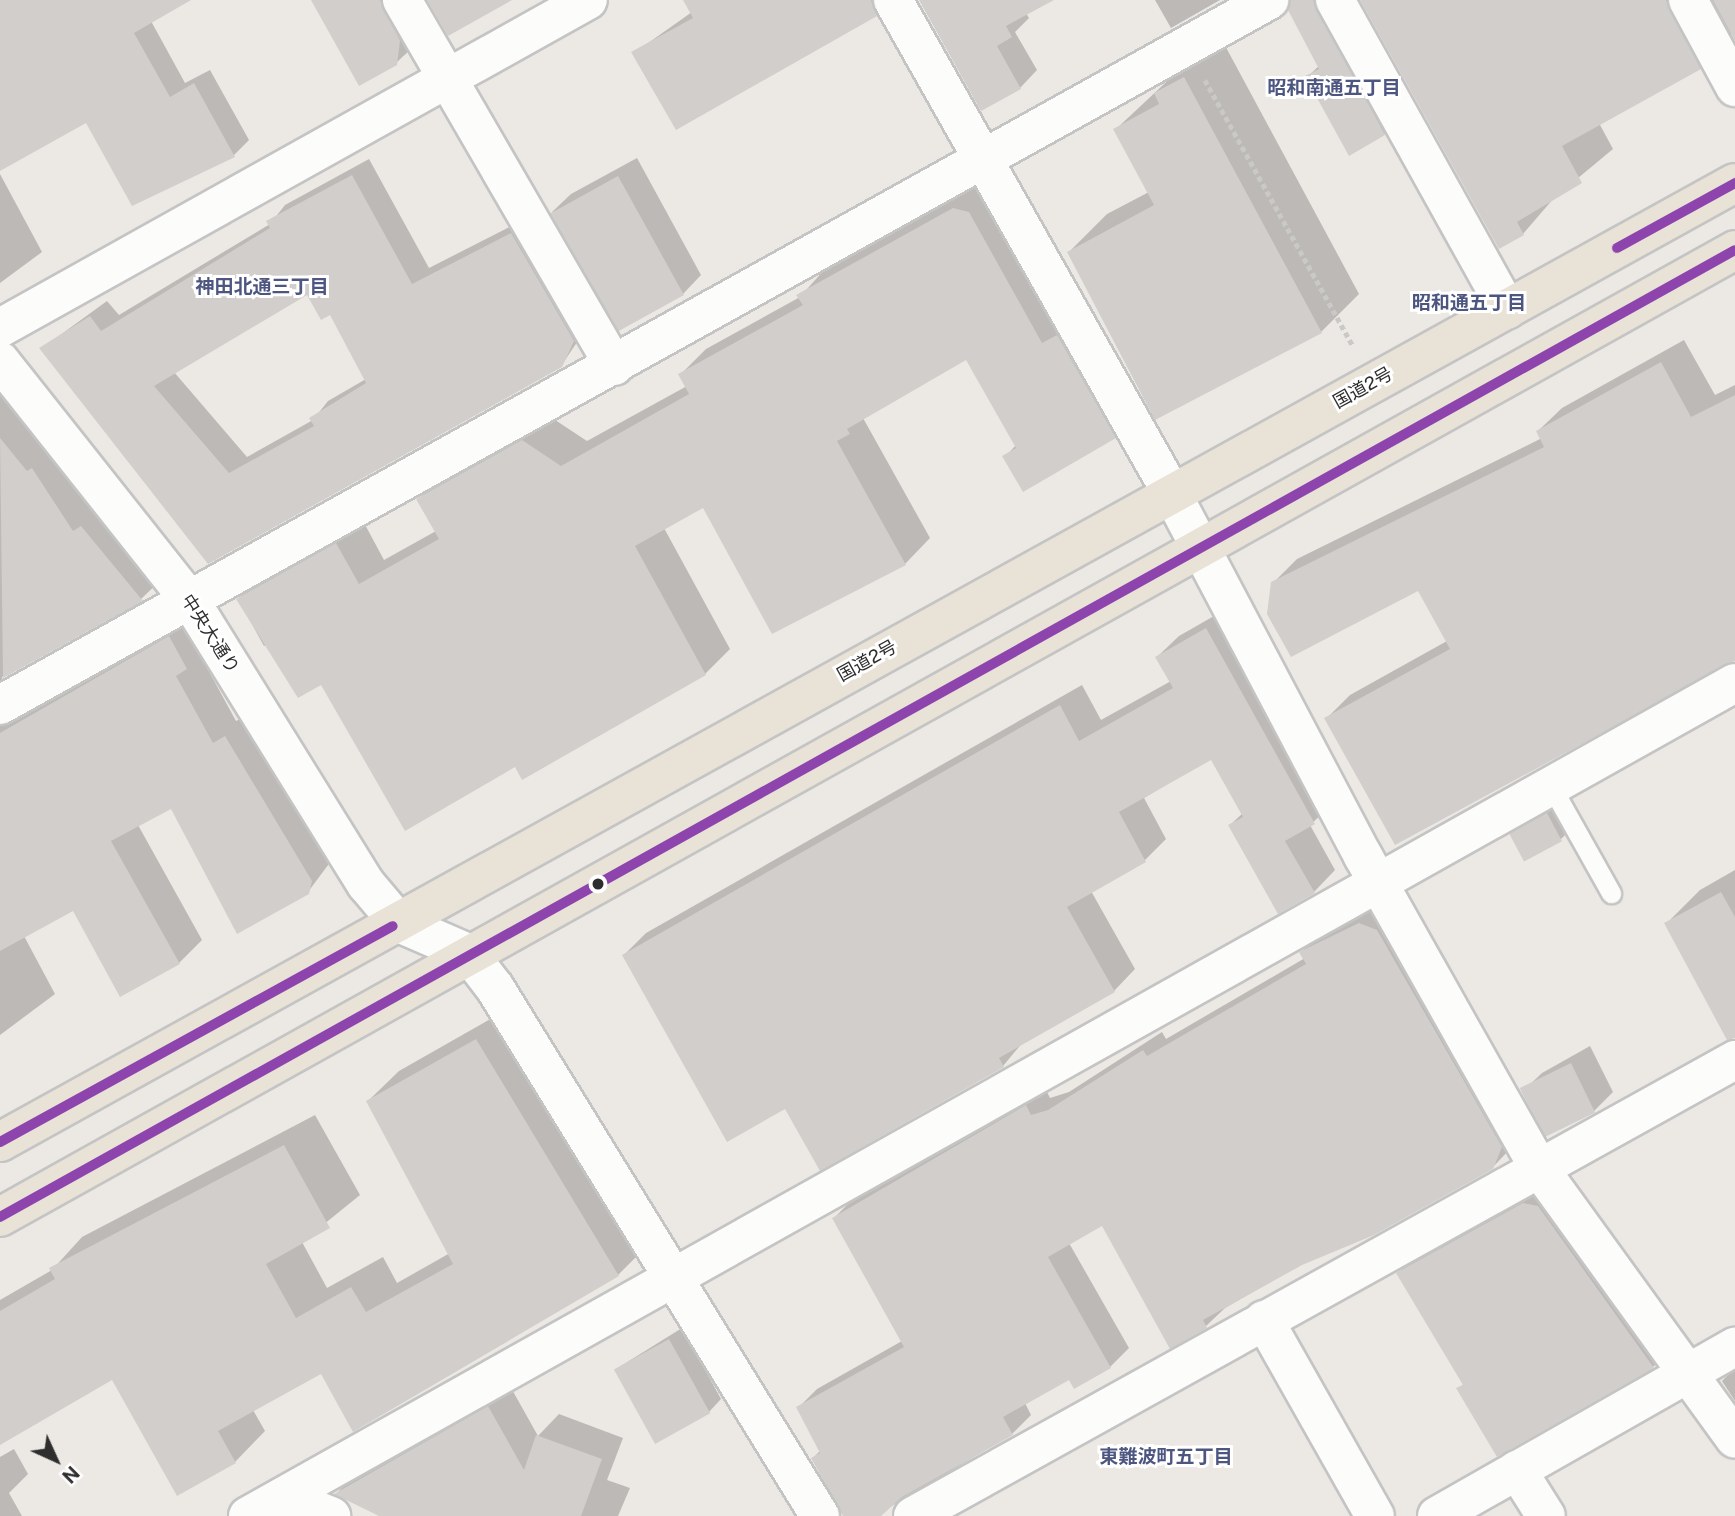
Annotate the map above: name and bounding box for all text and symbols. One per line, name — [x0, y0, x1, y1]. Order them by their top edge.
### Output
district label: 昭和南通五丁目 — [1268, 77, 1400, 99]
district label: 神田北通三丁目 — [196, 276, 328, 298]
district label: 昭和通五丁目 — [1412, 292, 1526, 314]
street label: 国道2号 — [1329, 363, 1397, 413]
street label: 中央大通り — [176, 590, 244, 678]
street label: 国道2号 — [833, 636, 901, 686]
unlabelled marker — [591, 877, 605, 891]
north arrow — [21, 1425, 91, 1495]
district label: 東難波町五丁目 — [1100, 1446, 1232, 1468]
text: N — [58, 1462, 84, 1488]

